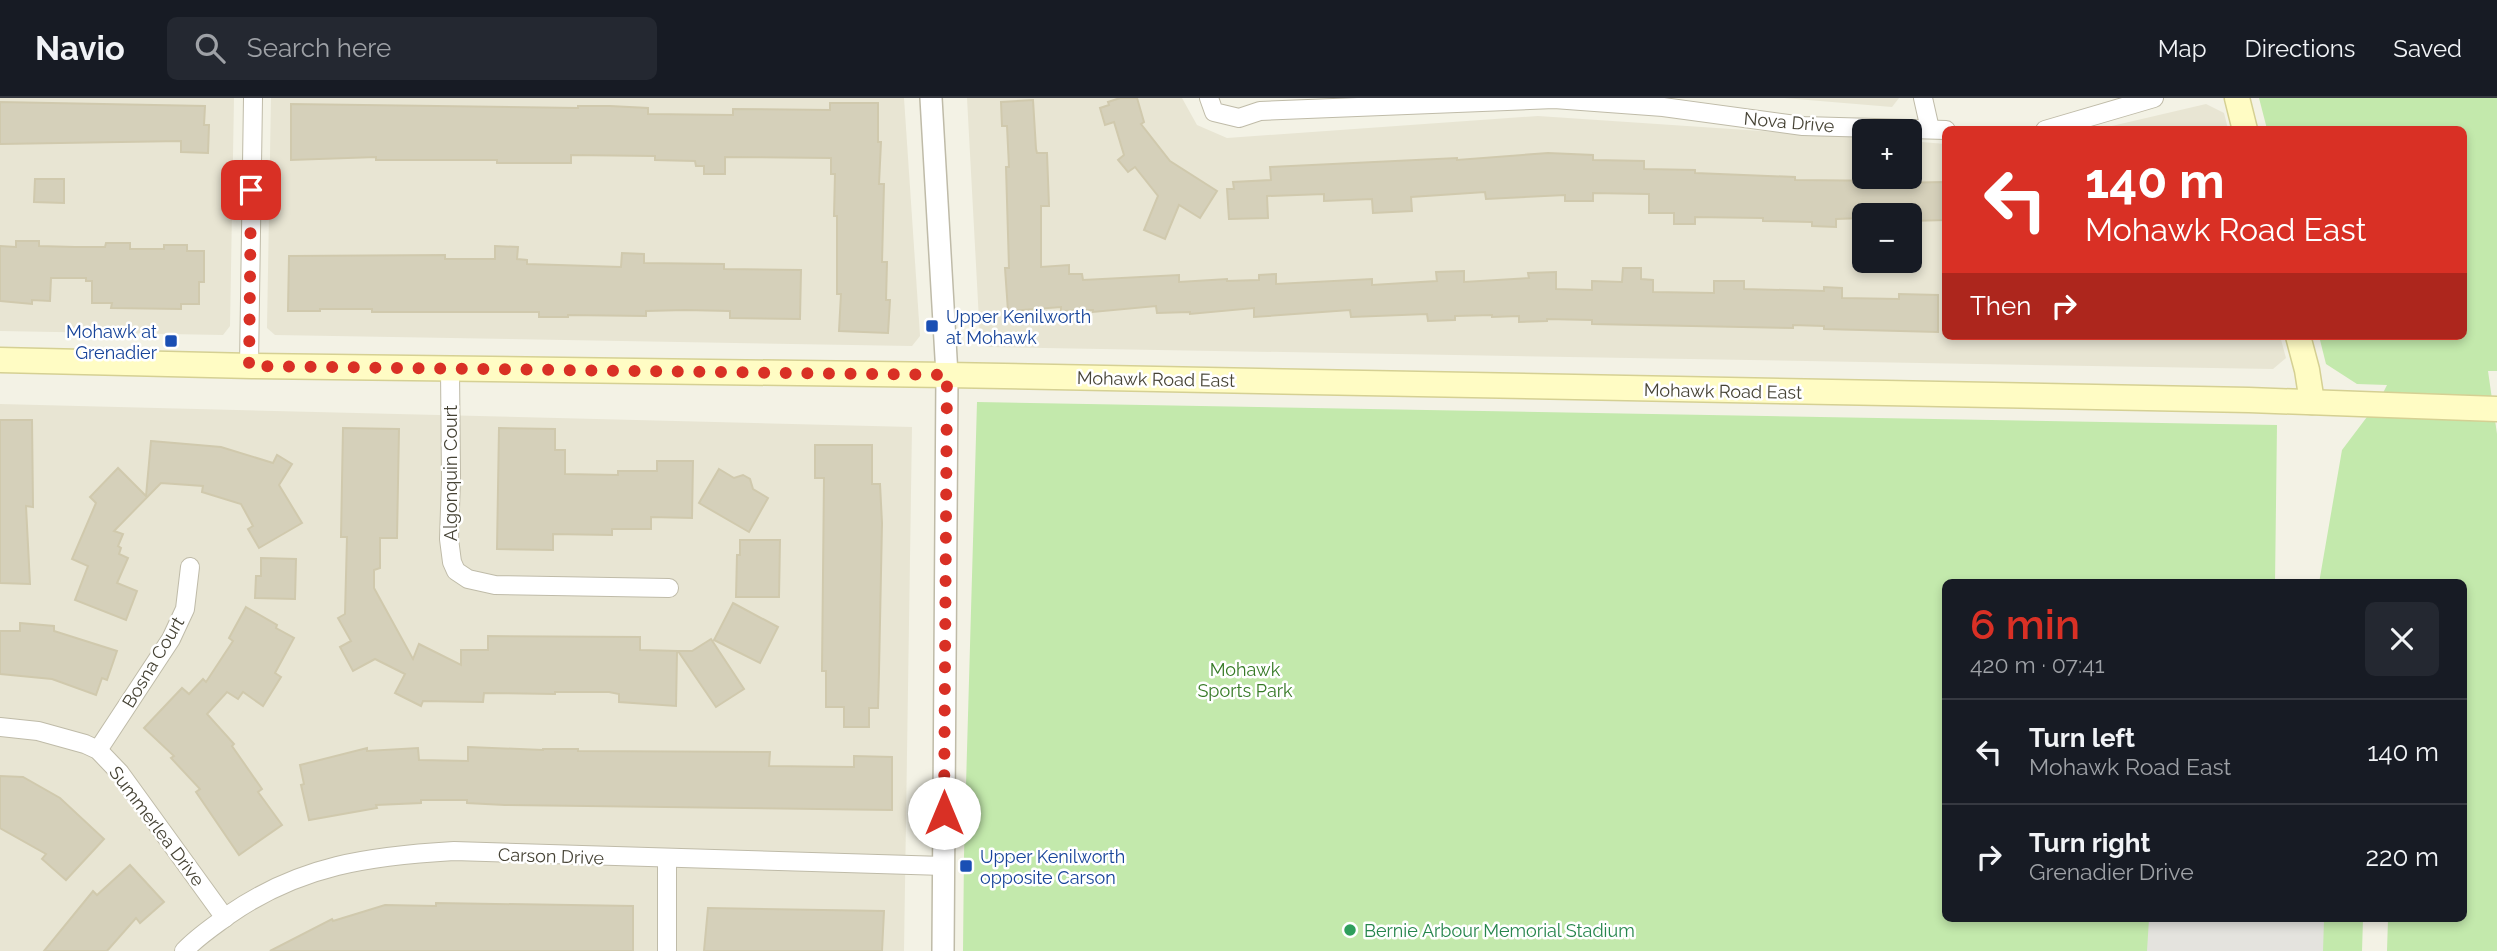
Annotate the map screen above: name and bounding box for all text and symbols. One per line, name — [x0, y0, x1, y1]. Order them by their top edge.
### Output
search box — [167, 17, 657, 80]
text: Navio — [35, 29, 125, 68]
icon: search — [191, 29, 229, 67]
text: Search here — [247, 33, 391, 63]
text: Map — [2158, 34, 2207, 63]
text: Directions — [2245, 34, 2355, 63]
text: Saved — [2393, 34, 2462, 63]
street label: Nova Drive — [1743, 108, 1836, 136]
map controls — [1852, 119, 1922, 273]
button: + — [1852, 119, 1922, 189]
text: 140 m — [2085, 152, 2225, 209]
icon: left — [1970, 154, 2061, 245]
pin — [221, 160, 281, 220]
icon: arrive — [232, 171, 270, 209]
button: − — [1852, 203, 1922, 273]
text: Mohawk Road East — [2085, 211, 2366, 248]
icon: right — [2045, 287, 2083, 325]
text: Then — [1970, 291, 2031, 321]
place label: Upper Kenilworth at Mohawk — [946, 306, 1091, 348]
marker: Upper Kenilworth at Mohawk — [924, 318, 940, 334]
place label: Mohawk at Grenadier — [66, 321, 158, 363]
marker: Mohawk at Grenadier — [163, 333, 179, 349]
street label: Mohawk Road East — [1077, 367, 1235, 391]
street label: Mohawk Road East — [1644, 379, 1802, 403]
street label: Algonquin Court — [440, 405, 461, 541]
text: 6 min — [1970, 600, 2080, 649]
button: close — [2365, 602, 2439, 676]
street label: Bosna Court — [118, 613, 188, 711]
text: 420 m · 07:41 — [1970, 651, 2105, 678]
park label: Mohawk Sports Park — [1197, 659, 1293, 701]
text: Turn left — [2029, 723, 2135, 753]
icon: left — [1970, 733, 2008, 771]
text: 140 m — [2367, 737, 2439, 767]
text: Mohawk Road East — [2029, 753, 2231, 780]
street label: Summerlea Drive — [105, 762, 209, 890]
position arrow — [907, 776, 981, 850]
text: Turn right — [2029, 828, 2150, 858]
icon: right — [1970, 838, 2008, 876]
text: 220 m — [2365, 842, 2439, 872]
street label: Carson Drive — [498, 844, 605, 868]
place label: Upper Kenilworth opposite Carson — [980, 846, 1125, 888]
marker: Upper Kenilworth opposite Carson — [958, 858, 974, 874]
text: Grenadier Drive — [2029, 858, 2194, 885]
place label: Bernie Arbour Memorial Stadium — [1364, 920, 1635, 941]
marker: Bernie Arbour Memorial Stadium — [1342, 922, 1358, 938]

